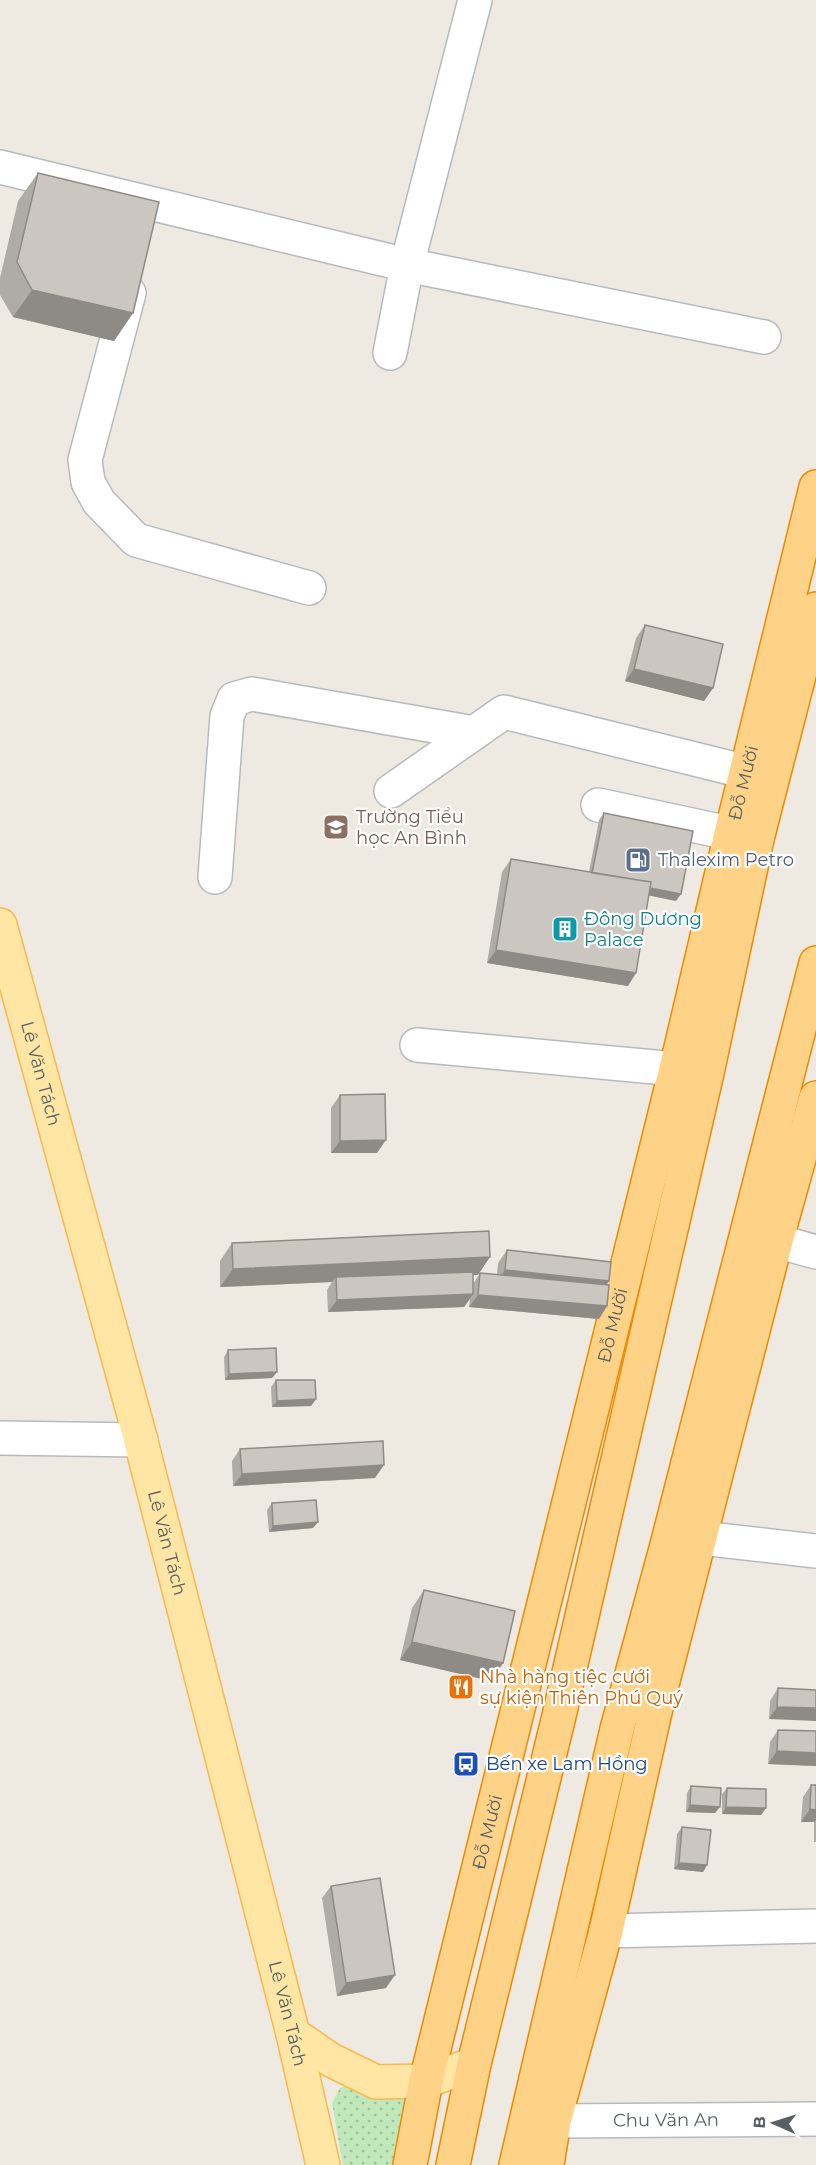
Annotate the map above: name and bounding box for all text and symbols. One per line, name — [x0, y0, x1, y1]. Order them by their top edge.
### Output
street label: Đỗ Mười — [724, 743, 763, 822]
place label: Trường Tiểu học An Bình — [356, 806, 467, 849]
school or university icon: Trường Tiểu học An Bình — [321, 812, 351, 842]
fuel station icon: Thalexim Petro — [623, 845, 653, 875]
place label: Thalexim Petro — [658, 849, 794, 871]
place label: Đông Dương Palace — [584, 908, 702, 951]
building icon: Đông Dương Palace — [550, 914, 580, 944]
street label: Lê Văn Tách — [16, 1019, 65, 1128]
street label: Đỗ Mười — [593, 1286, 633, 1365]
street label: Lê Văn Tách — [143, 1488, 191, 1598]
place label: Nhà hàng tiệc cưới sự kiện Thiên Phú Quý — [480, 1666, 683, 1709]
restaurant icon: Nhà hàng tiệc cưới sự kiện Thiên Phú Quý — [446, 1672, 476, 1702]
bus stop icon: Bến xe Lam Hồng — [451, 1749, 481, 1779]
place label: Bến xe Lam Hồng — [486, 1753, 648, 1775]
street label: Đỗ Mười — [468, 1792, 507, 1872]
street label: Lê Văn Tách — [264, 1959, 311, 2068]
north arrow — [744, 2093, 804, 2153]
street label: Chu Văn An — [613, 2109, 719, 2132]
text: B — [750, 2116, 769, 2129]

